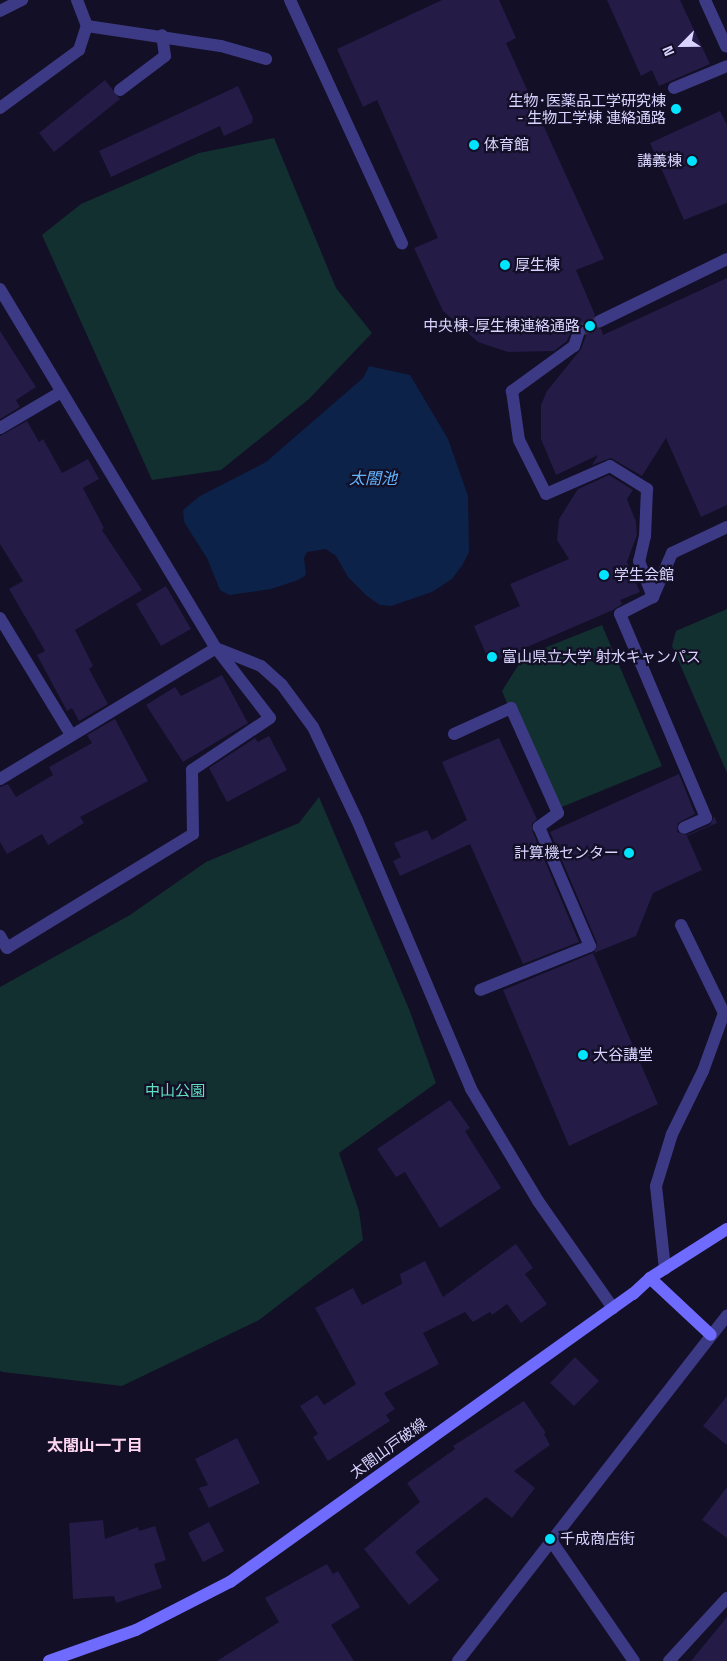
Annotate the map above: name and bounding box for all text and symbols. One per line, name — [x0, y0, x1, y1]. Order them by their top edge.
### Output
north arrow — [657, 20, 707, 70]
text: N — [658, 43, 678, 59]
place label: 生物･医薬品工学研究棟 - 生物工学棟 連絡通路 — [509, 91, 666, 126]
marker: 生物･医薬品工学研究棟 - 生物工学棟 連絡通路 — [670, 103, 682, 115]
place label: 体育館 — [484, 136, 529, 154]
marker: 体育館 — [468, 139, 480, 151]
place label: 講義棟 — [637, 152, 682, 170]
marker: 講義棟 — [686, 155, 698, 167]
place label: 厚生棟 — [515, 256, 560, 274]
marker: 厚生棟 — [499, 259, 511, 271]
place label: 中央棟-厚生棟連絡通路 — [423, 317, 580, 335]
marker: 中央棟-厚生棟連絡通路 — [584, 320, 596, 332]
water label: 太閤池 — [349, 469, 397, 489]
place label: 学生会館 — [614, 566, 674, 584]
marker: 学生会館 — [598, 569, 610, 581]
place label: 富山県立大学 射水キャンパス — [502, 648, 701, 666]
marker: 富山県立大学 射水キャンパス — [486, 651, 498, 663]
place label: 計算機センター — [514, 844, 619, 862]
marker: 計算機センター — [623, 847, 635, 859]
place label: 大谷講堂 — [593, 1046, 653, 1064]
marker: 大谷講堂 — [577, 1049, 589, 1061]
park label: 中山公園 — [145, 1082, 205, 1100]
street label: 太閤山戸破線 — [346, 1414, 430, 1482]
district label: 太閤山一丁目 — [47, 1436, 143, 1456]
place label: 千成商店街 — [560, 1530, 635, 1548]
marker: 千成商店街 — [544, 1533, 556, 1545]

